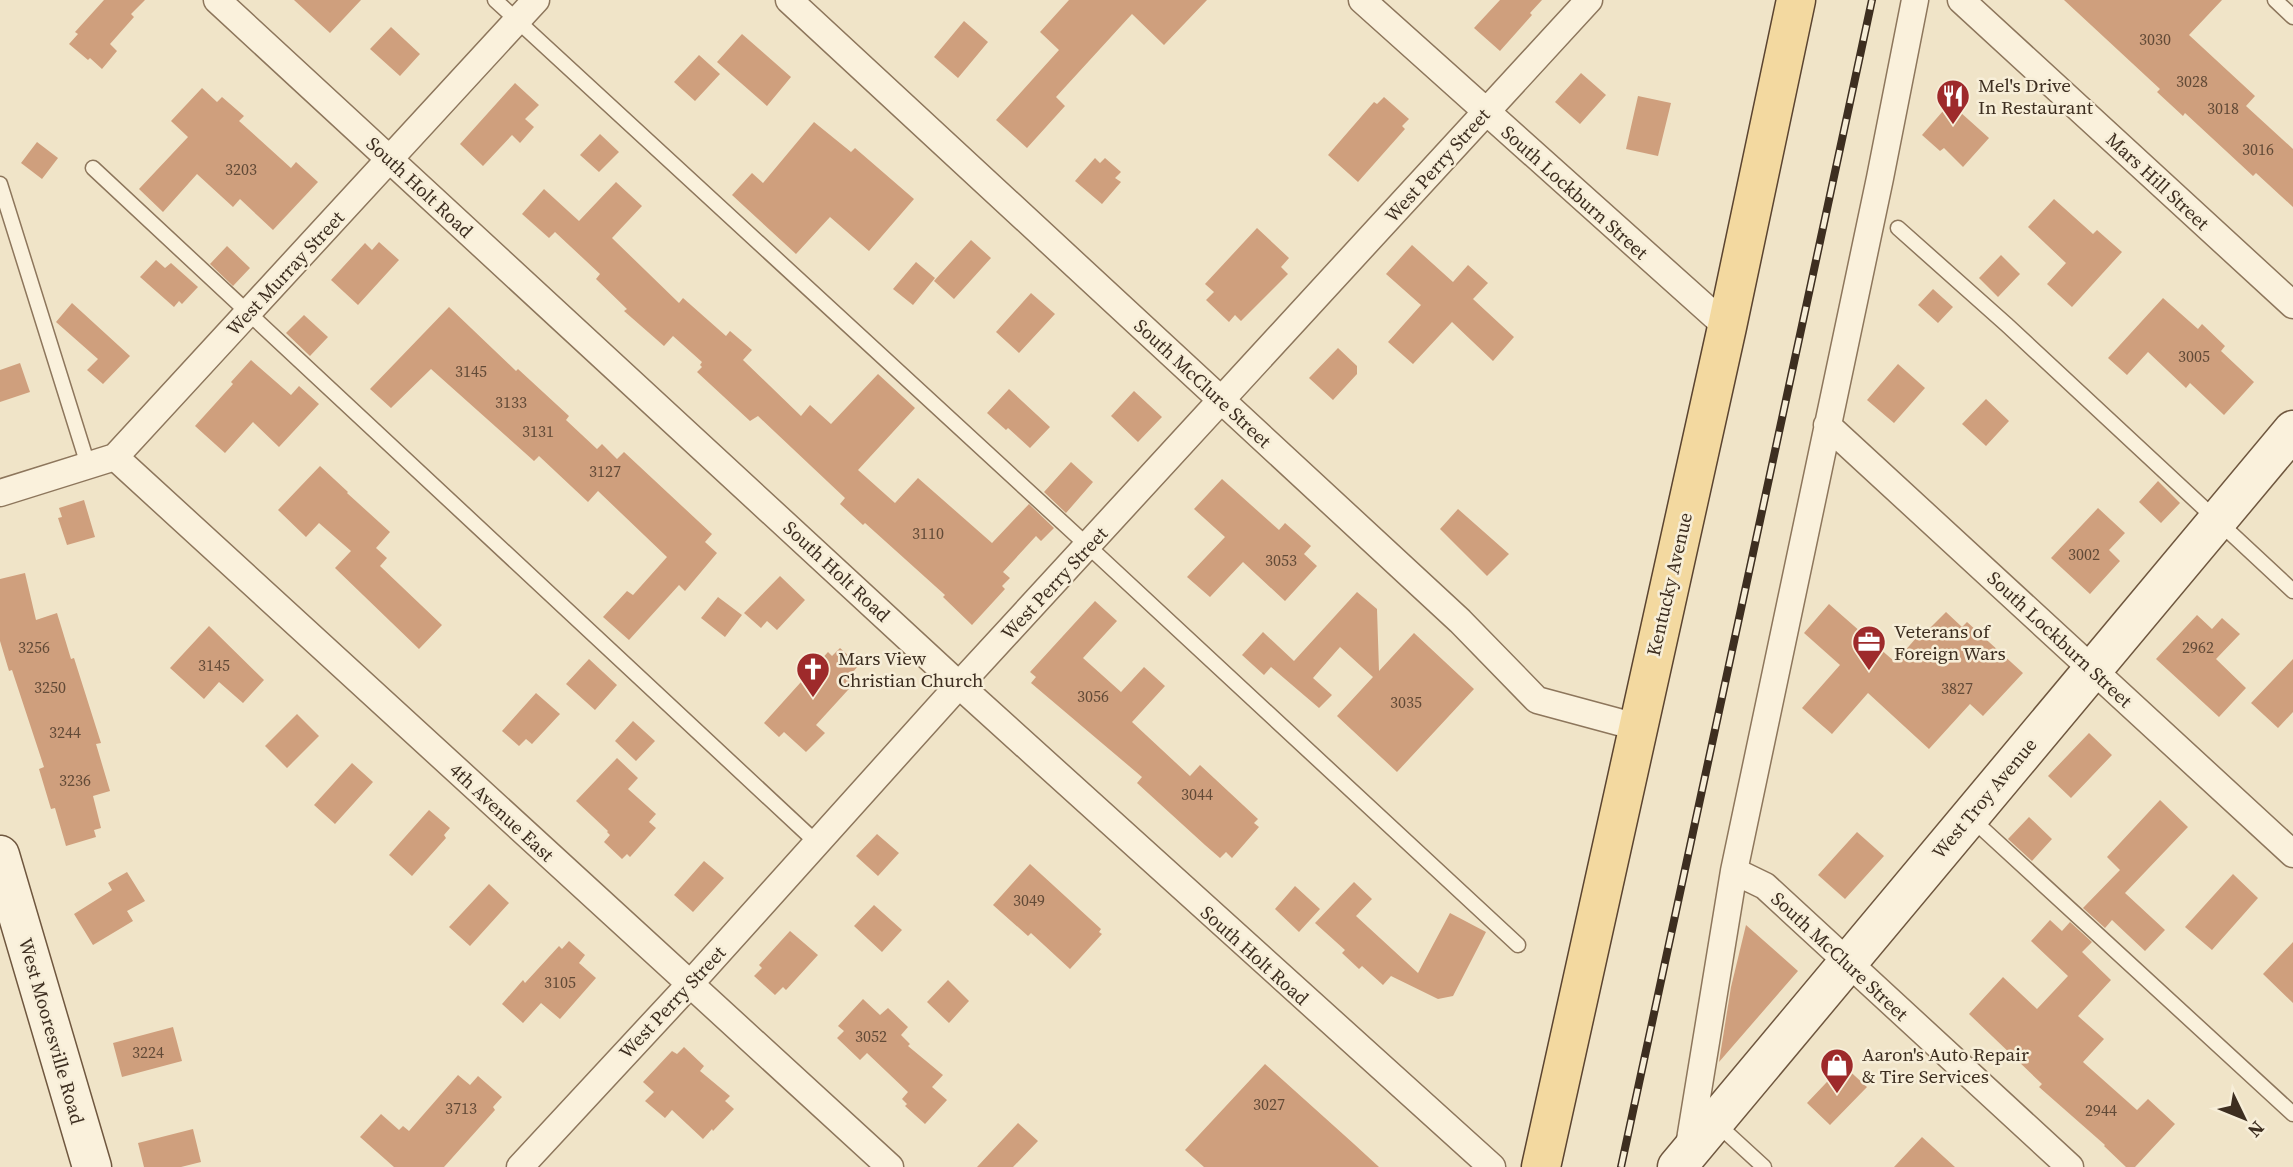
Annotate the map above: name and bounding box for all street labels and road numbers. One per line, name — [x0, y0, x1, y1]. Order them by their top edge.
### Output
street label: West Perry Street — [1379, 102, 1496, 228]
street label: South Lockburn Street — [1496, 119, 1655, 266]
street label: Mars Hill Street — [2101, 126, 2216, 236]
street label: South Holt Road — [361, 131, 479, 243]
street label: West Murray Street — [220, 204, 350, 341]
street label: South McClure Street — [1129, 313, 1278, 454]
street label: Kentucky Avenue — [1640, 510, 1698, 658]
street label: South Holt Road — [778, 515, 896, 627]
street label: West Perry Street — [995, 520, 1114, 645]
street label: South Lockburn Street — [1982, 565, 2139, 714]
street label: West Troy Avenue — [1926, 732, 2042, 864]
street label: 4th Avenue East — [444, 757, 560, 868]
street label: South McClure Street — [1766, 886, 1915, 1027]
street label: South Holt Road — [1195, 899, 1315, 1011]
street label: West Mooresville Road — [13, 935, 91, 1127]
street label: West Perry Street — [613, 939, 732, 1064]

